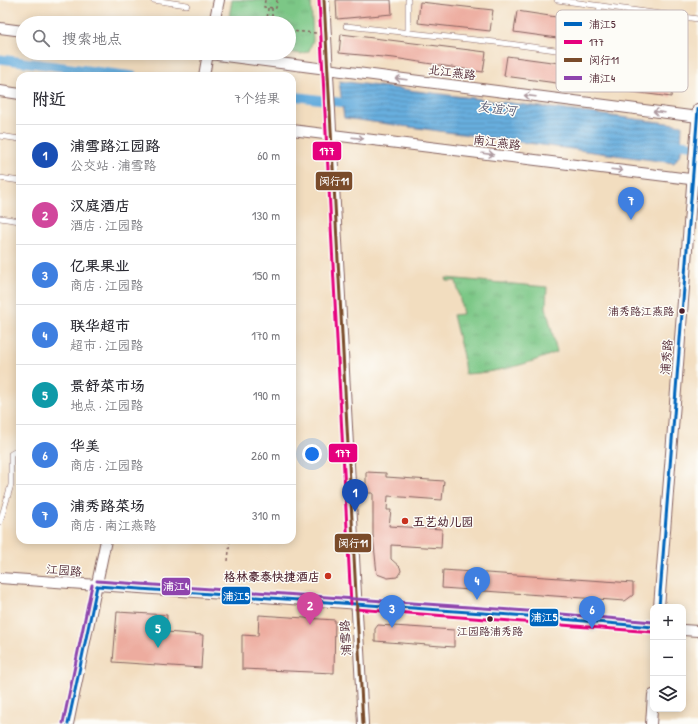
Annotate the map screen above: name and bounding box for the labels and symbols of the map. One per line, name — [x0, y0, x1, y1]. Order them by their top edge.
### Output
legend — [556, 10, 688, 92]
text: 浦江5 — [589, 17, 616, 31]
text: 177 — [589, 35, 604, 49]
text: 闵行11 — [589, 53, 619, 67]
street label: 北江燕路 — [427, 61, 477, 83]
text: 浦江4 — [589, 71, 615, 85]
one-way arrow — [395, 75, 408, 83]
one-way arrow — [524, 92, 537, 99]
water label: 友谊河 — [477, 97, 519, 120]
one-way arrow — [653, 108, 666, 116]
street label: 南江燕路 — [472, 131, 522, 153]
one-way arrow — [352, 134, 365, 142]
line badge: 177 — [312, 141, 342, 161]
text: 177 — [320, 144, 335, 158]
one-way arrow — [481, 150, 494, 158]
one-way arrow — [610, 166, 623, 173]
line badge: 闵行11 — [315, 171, 353, 191]
text: 闵行11 — [319, 174, 349, 188]
pin: 7 — [618, 187, 644, 220]
place label: 浦秀路江燕路 — [608, 304, 674, 318]
marker: 浦秀路江燕路 — [677, 306, 687, 316]
street label: 浦秀路 — [656, 338, 676, 376]
line badge: 177 — [328, 443, 358, 463]
your location — [302, 444, 322, 464]
text: 177 — [336, 446, 351, 460]
pin: 1 — [342, 479, 368, 512]
place label: 五艺幼儿园 — [413, 513, 473, 530]
marker: 五艺幼儿园 — [400, 516, 410, 526]
line badge: 闵行11 — [334, 533, 372, 553]
text: 闵行11 — [338, 536, 368, 550]
street label: 江园路 — [45, 560, 83, 580]
pin: 4 — [464, 567, 490, 600]
place label: 格林豪泰快捷酒店 — [224, 568, 320, 585]
marker: 格林豪泰快捷酒店 — [323, 571, 333, 581]
line badge: 浦江4 — [161, 577, 191, 596]
text: 浦江4 — [163, 579, 189, 593]
line badge: 浦江5 — [221, 586, 251, 605]
text: 浦江5 — [223, 589, 250, 603]
pin: 2 — [297, 592, 323, 625]
pin: 3 — [379, 595, 405, 628]
pin: 6 — [579, 596, 605, 629]
line badge: 浦江5 — [529, 608, 559, 627]
text: 浦江5 — [531, 610, 558, 624]
marker: 江园路浦秀路 — [485, 614, 495, 624]
pin: 5 — [145, 615, 171, 648]
street label: 浦雪路 — [336, 620, 354, 656]
place label: 江园路浦秀路 — [457, 624, 523, 638]

